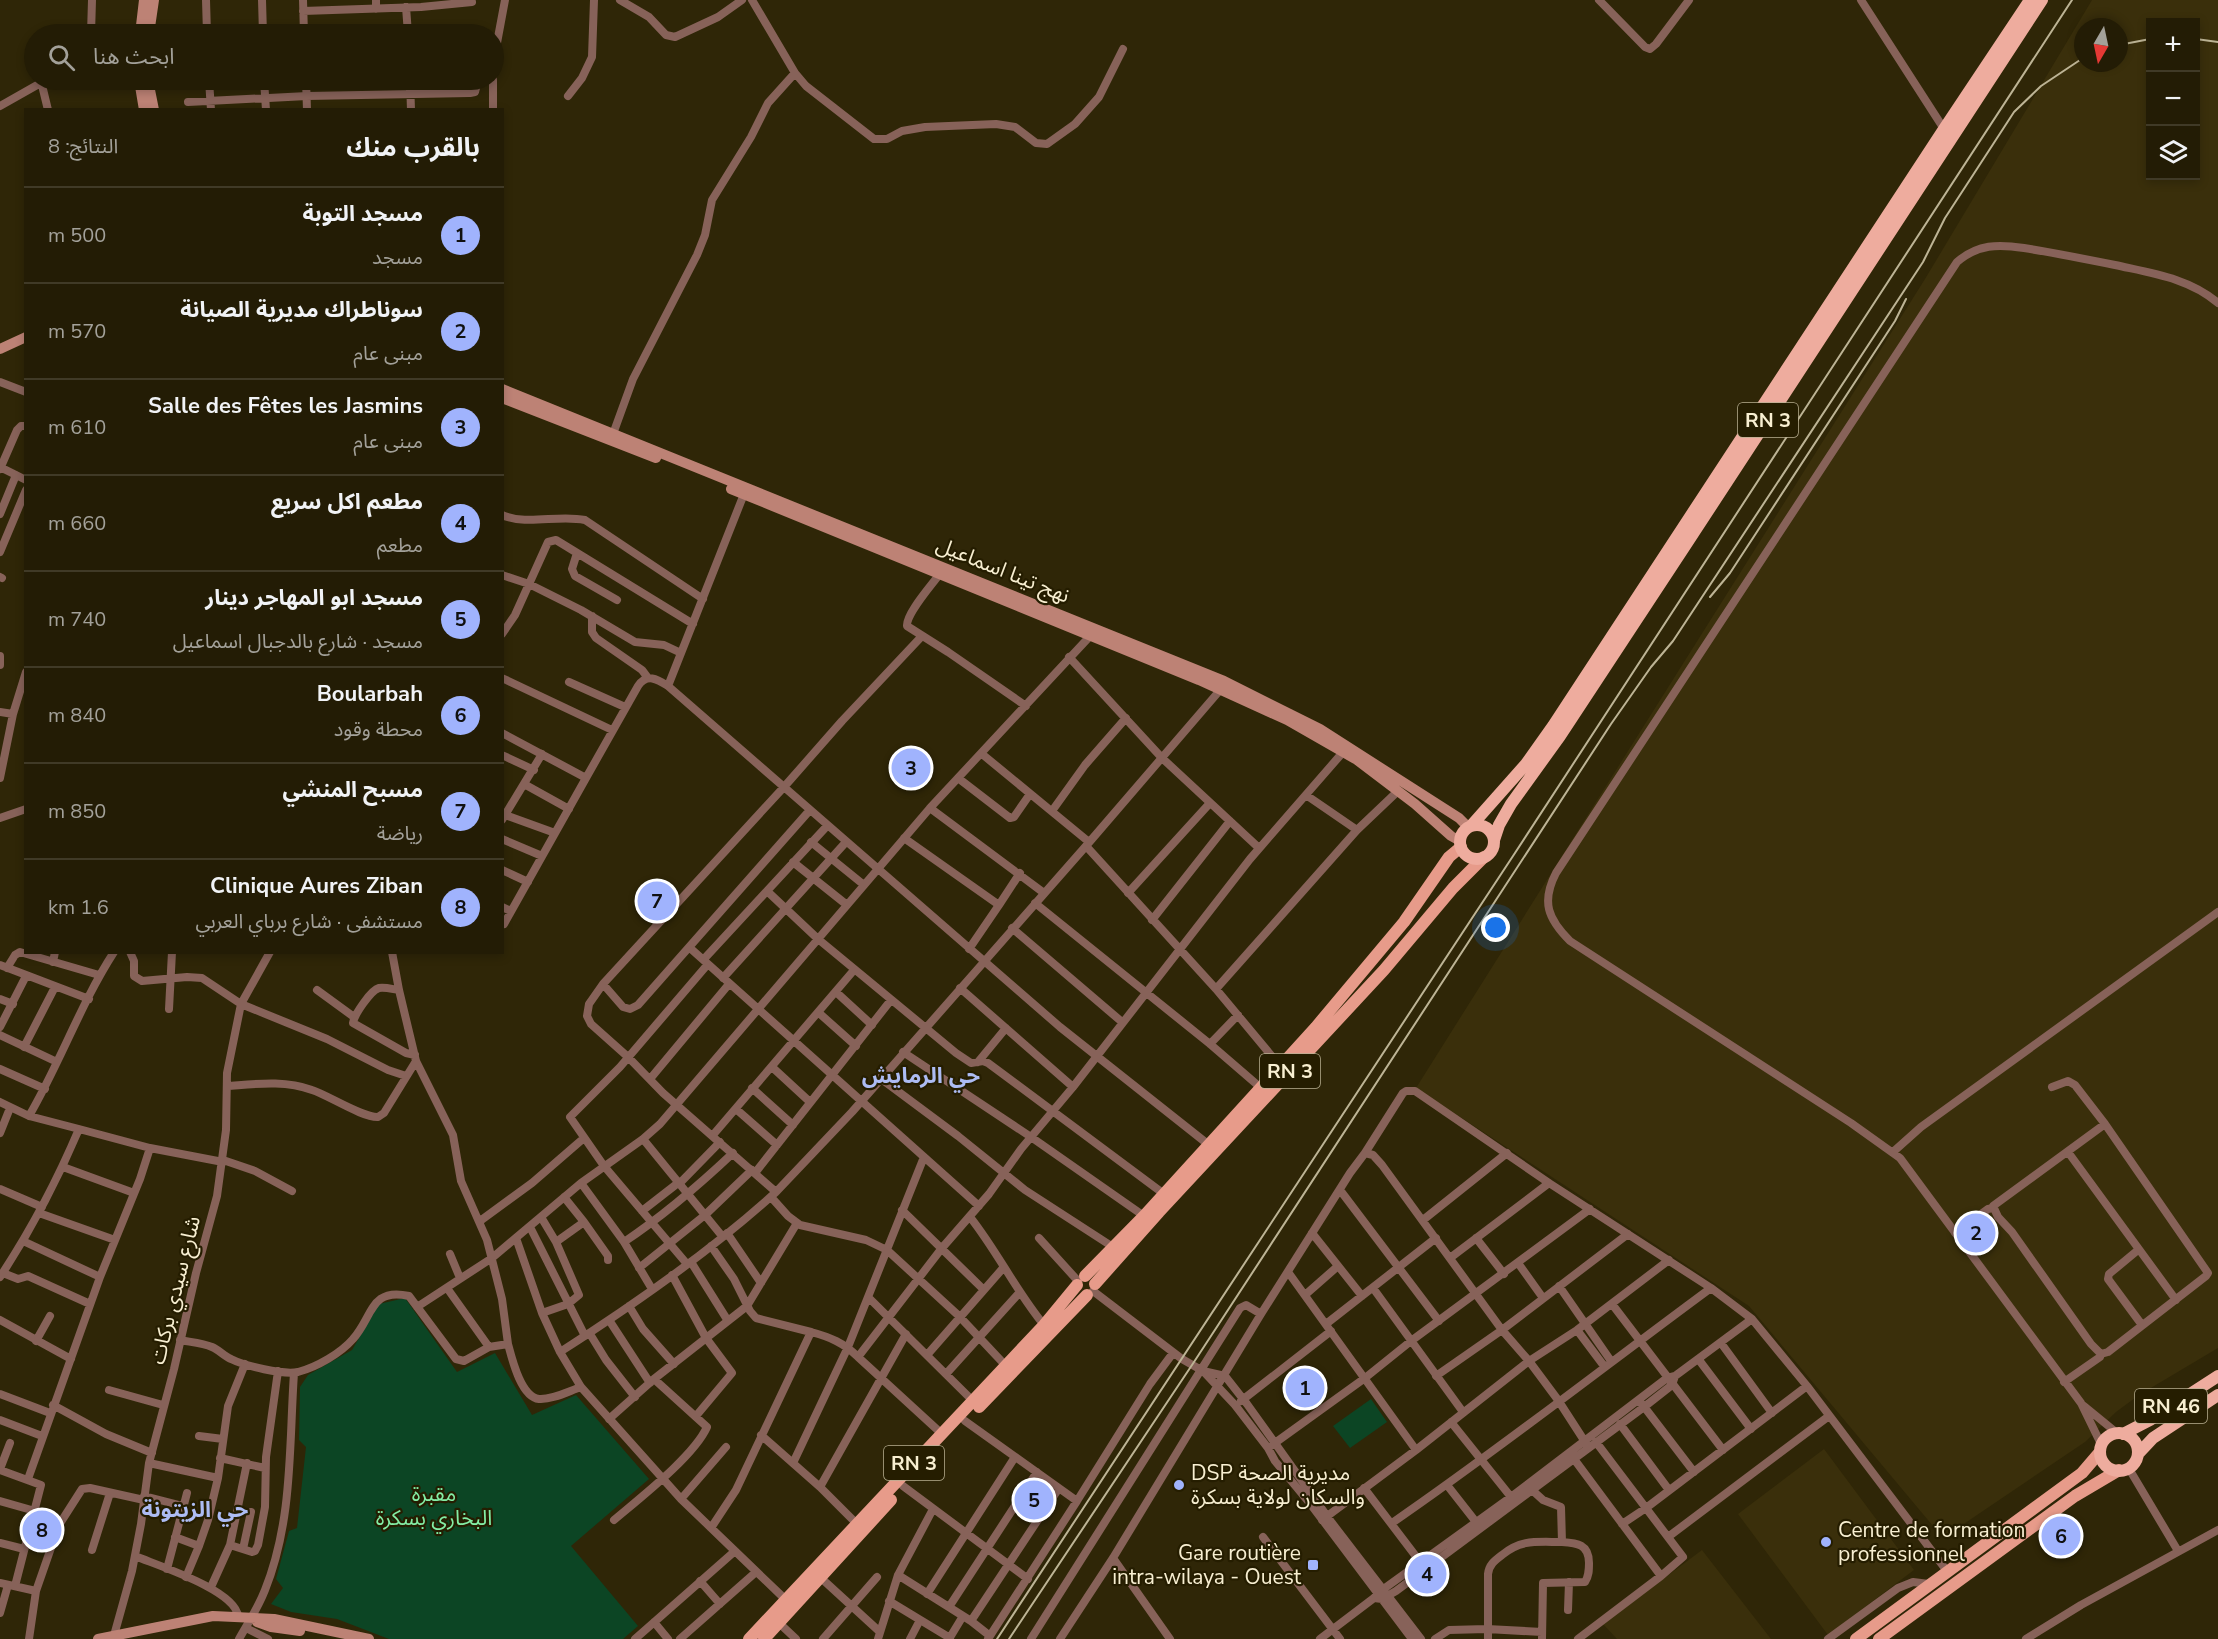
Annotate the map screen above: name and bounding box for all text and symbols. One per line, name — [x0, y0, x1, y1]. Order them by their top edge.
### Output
north arrow — [2074, 18, 2128, 72]
map controls — [2146, 18, 2200, 180]
button: + — [2146, 18, 2200, 72]
search box — [24, 24, 504, 90]
icon: search — [45, 41, 78, 74]
text: ابحث هنا — [93, 42, 174, 72]
button: − — [2146, 72, 2200, 126]
button: layers — [2146, 126, 2200, 180]
text: بالقرب منك — [346, 130, 480, 165]
text: النتائج: 8 — [48, 133, 118, 160]
text: مسجد التوبة — [303, 199, 423, 229]
text: 500 m — [48, 222, 106, 249]
text: 1 — [455, 222, 467, 249]
text: مسجد — [372, 244, 423, 271]
text: سوناطراك مديرية الصيانة — [180, 295, 423, 325]
text: 570 m — [48, 318, 106, 345]
text: 2 — [455, 318, 467, 345]
text: مبنى عام — [353, 340, 423, 367]
text: Salle des Fêtes les Jasmins — [148, 391, 423, 421]
road number: RN 3 — [1738, 403, 1798, 437]
text: 610 m — [48, 414, 106, 441]
text: 3 — [455, 414, 467, 441]
text: مبنى عام — [353, 428, 423, 455]
text: مطعم اكل سريع — [271, 487, 423, 517]
text: 660 m — [48, 510, 106, 537]
text: 4 — [455, 510, 467, 537]
street label: نهج تينا اسماعيل — [932, 530, 1074, 610]
text: مطعم — [377, 532, 423, 559]
text: مسجد ابو المهاجر دينار — [205, 583, 423, 613]
text: 740 m — [48, 606, 106, 633]
text: 5 — [455, 606, 467, 633]
text: مسجد · شارع بالدجبال اسماعيل — [173, 628, 423, 655]
text: Boularbah — [317, 679, 423, 709]
text: 840 m — [48, 702, 106, 729]
text: 6 — [455, 702, 467, 729]
text: محطة وقود — [334, 716, 423, 743]
pin: 3 — [892, 746, 930, 790]
text: مسبح المنشي — [282, 775, 423, 805]
text: 850 m — [48, 798, 106, 825]
text: 7 — [455, 798, 467, 825]
text: رياضة — [377, 820, 423, 847]
text: Clinique Aures Ziban — [210, 871, 423, 901]
pin: 7 — [638, 878, 676, 924]
text: 1.6 km — [48, 894, 109, 921]
text: 8 — [455, 894, 467, 921]
text: مستشفى · شارع برباي العربي — [195, 908, 423, 935]
your location — [1481, 913, 1510, 942]
road number: RN 3 — [1260, 1054, 1320, 1088]
district label: حي الرمايش — [862, 1061, 980, 1093]
pin: 2 — [1956, 1210, 1996, 1256]
street label: شارع سيدي بركات — [143, 1213, 209, 1368]
pin: 1 — [1286, 1366, 1324, 1410]
road number: RN 46 — [2135, 1389, 2207, 1423]
road number: RN 3 — [884, 1446, 944, 1480]
place label: DSP مديرية الصحة والسكان لولاية بسكرة — [1191, 1459, 1365, 1511]
pin: 5 — [1014, 1478, 1054, 1522]
marker: DSP مديرية الصحة والسكان لولاية بسكرة — [1172, 1478, 1186, 1492]
park label: مقبرة البخاري بسكرة — [376, 1480, 492, 1534]
district label: حي الزيتونة — [142, 1495, 249, 1527]
pin: 8 — [22, 1508, 62, 1552]
pin: 6 — [2042, 1514, 2080, 1558]
place label: Centre de formation professionnel — [1838, 1516, 2025, 1568]
marker: Centre de formation professionnel — [1819, 1535, 1833, 1549]
place label: Gare routière intra-wilaya - Ouest — [1112, 1539, 1302, 1591]
pin: 4 — [1408, 1552, 1446, 1596]
marker: Gare routière intra-wilaya - Ouest — [1306, 1558, 1320, 1572]

